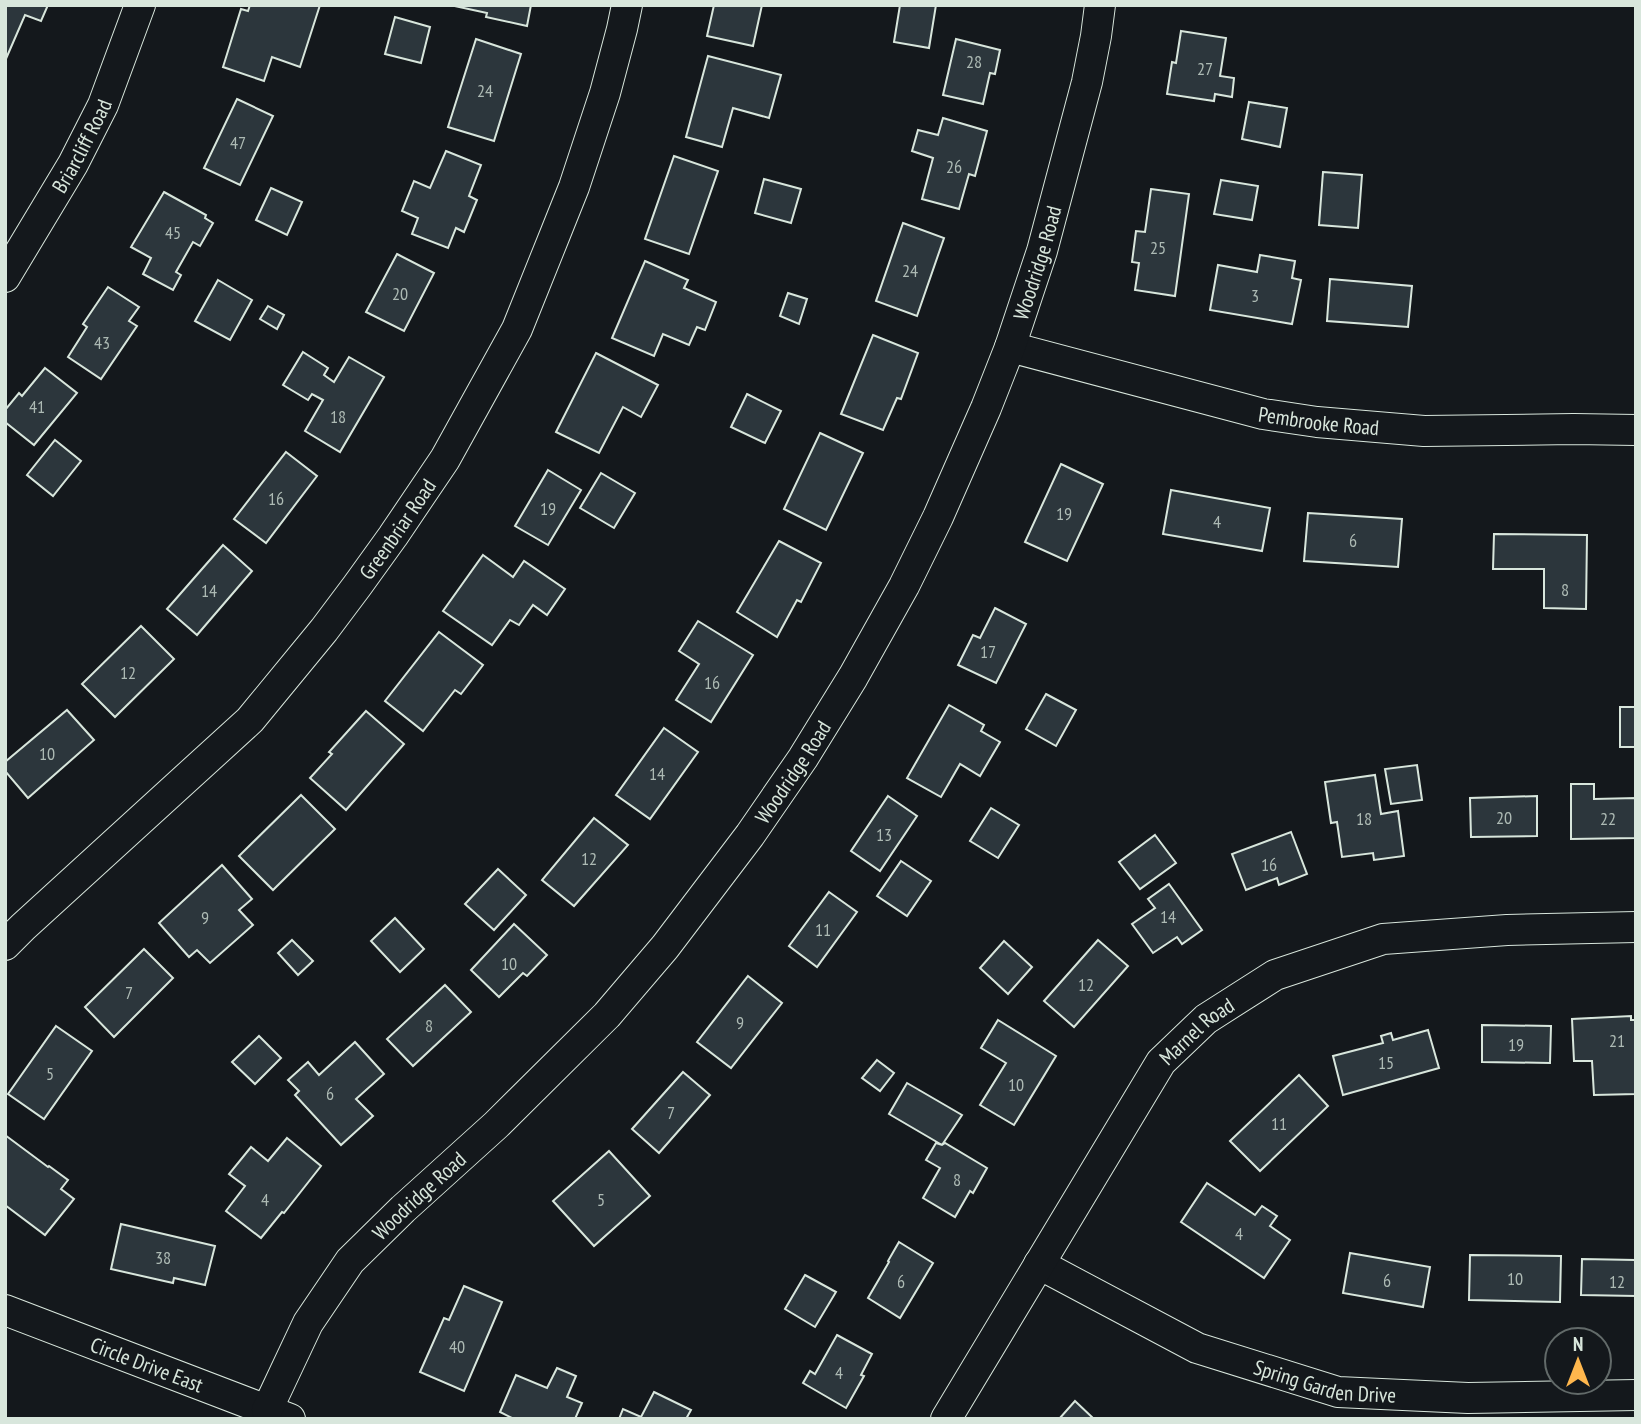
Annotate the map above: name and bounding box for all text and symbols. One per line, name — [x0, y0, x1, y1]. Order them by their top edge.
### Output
house number: 28 — [966, 50, 982, 73]
house number: 27 — [1197, 57, 1213, 80]
house number: 24 — [477, 79, 493, 102]
street label: Briarcliff Road — [45, 95, 117, 198]
house number: 47 — [230, 131, 246, 154]
house number: 26 — [946, 155, 962, 178]
street label: Woodridge Road — [1007, 203, 1067, 323]
house number: 45 — [165, 221, 181, 244]
house number: 25 — [1150, 236, 1166, 259]
house number: 24 — [902, 259, 918, 282]
house number: 20 — [392, 282, 408, 305]
house number: 3 — [1251, 284, 1259, 307]
house number: 43 — [94, 331, 110, 354]
house number: 41 — [29, 395, 45, 418]
street label: Pembrooke Road — [1257, 400, 1380, 441]
house number: 18 — [330, 405, 346, 428]
street label: Greenbriar Road — [353, 473, 441, 584]
house number: 16 — [268, 487, 284, 510]
house number: 19 — [540, 497, 556, 520]
house number: 19 — [1056, 502, 1072, 525]
house number: 4 — [1213, 510, 1221, 533]
house number: 6 — [1349, 529, 1357, 552]
house number: 8 — [1561, 578, 1569, 601]
house number: 14 — [201, 579, 217, 602]
house number: 17 — [980, 640, 996, 663]
house number: 12 — [120, 661, 136, 684]
house number: 16 — [704, 671, 720, 694]
street label: Woodridge Road — [749, 715, 836, 829]
house number: 10 — [39, 742, 55, 765]
house number: 14 — [649, 762, 665, 785]
house number: 20 — [1496, 806, 1512, 829]
house number: 18 — [1356, 807, 1372, 830]
house number: 22 — [1600, 807, 1616, 830]
house number: 13 — [876, 823, 892, 846]
house number: 12 — [581, 847, 597, 870]
house number: 16 — [1261, 853, 1277, 876]
house number: 14 — [1160, 905, 1176, 928]
house number: 9 — [201, 906, 209, 929]
house number: 11 — [815, 918, 831, 941]
house number: 10 — [501, 952, 517, 975]
house number: 12 — [1078, 973, 1094, 996]
house number: 7 — [125, 981, 133, 1004]
street label: Marnel Road — [1153, 991, 1239, 1070]
house number: 9 — [736, 1011, 744, 1034]
house number: 8 — [425, 1014, 433, 1037]
house number: 21 — [1609, 1029, 1625, 1052]
house number: 19 — [1508, 1033, 1524, 1056]
house number: 15 — [1378, 1051, 1394, 1074]
house number: 5 — [46, 1062, 54, 1085]
house number: 10 — [1008, 1073, 1024, 1096]
house number: 6 — [326, 1082, 334, 1105]
house number: 7 — [667, 1101, 675, 1124]
house number: 11 — [1271, 1112, 1287, 1135]
street label: Woodridge Road — [366, 1146, 471, 1246]
house number: 8 — [953, 1168, 961, 1191]
house number: 4 — [261, 1188, 269, 1211]
house number: 5 — [597, 1188, 605, 1211]
house number: 4 — [1235, 1222, 1243, 1245]
house number: 38 — [155, 1246, 171, 1269]
house number: 10 — [1507, 1267, 1523, 1290]
house number: 6 — [1383, 1269, 1391, 1292]
house number: 6 — [897, 1270, 905, 1293]
house number: 12 — [1609, 1270, 1625, 1293]
north arrow — [1543, 1326, 1613, 1396]
street label: Circle Drive East — [87, 1331, 207, 1398]
text: N — [1573, 1332, 1583, 1356]
house number: 40 — [449, 1335, 465, 1358]
street label: Spring Garden Drive — [1251, 1353, 1397, 1408]
house number: 4 — [835, 1361, 843, 1384]

